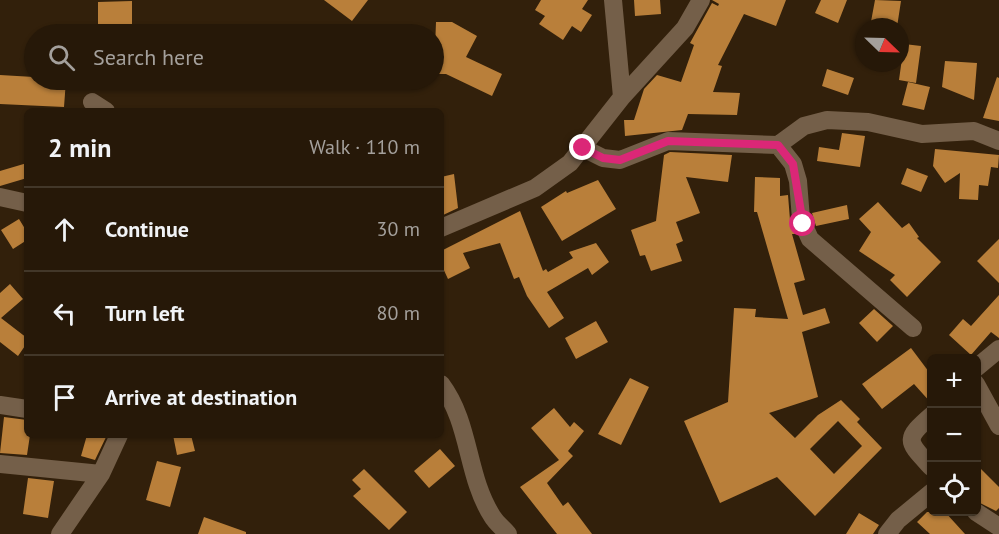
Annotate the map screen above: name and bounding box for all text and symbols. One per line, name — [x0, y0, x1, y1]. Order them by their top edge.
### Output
north arrow — [855, 18, 909, 72]
search box — [24, 24, 444, 90]
icon: search — [45, 41, 78, 74]
text: Search here — [93, 43, 204, 71]
text: 2 min — [48, 131, 111, 164]
text: Walk · 110 m — [309, 134, 420, 160]
route end — [569, 134, 595, 160]
route start — [789, 210, 815, 236]
icon: ahead — [48, 213, 81, 246]
text: Continue — [105, 215, 189, 243]
text: 30 m — [377, 216, 420, 242]
icon: left — [48, 297, 81, 330]
text: Turn left — [105, 299, 185, 327]
text: 80 m — [377, 300, 420, 326]
map controls — [927, 354, 981, 516]
button: + — [927, 354, 981, 408]
icon: arrive — [48, 381, 81, 414]
text: Arrive at destination — [105, 383, 297, 411]
button: − — [927, 408, 981, 462]
button: locate — [927, 462, 981, 516]

